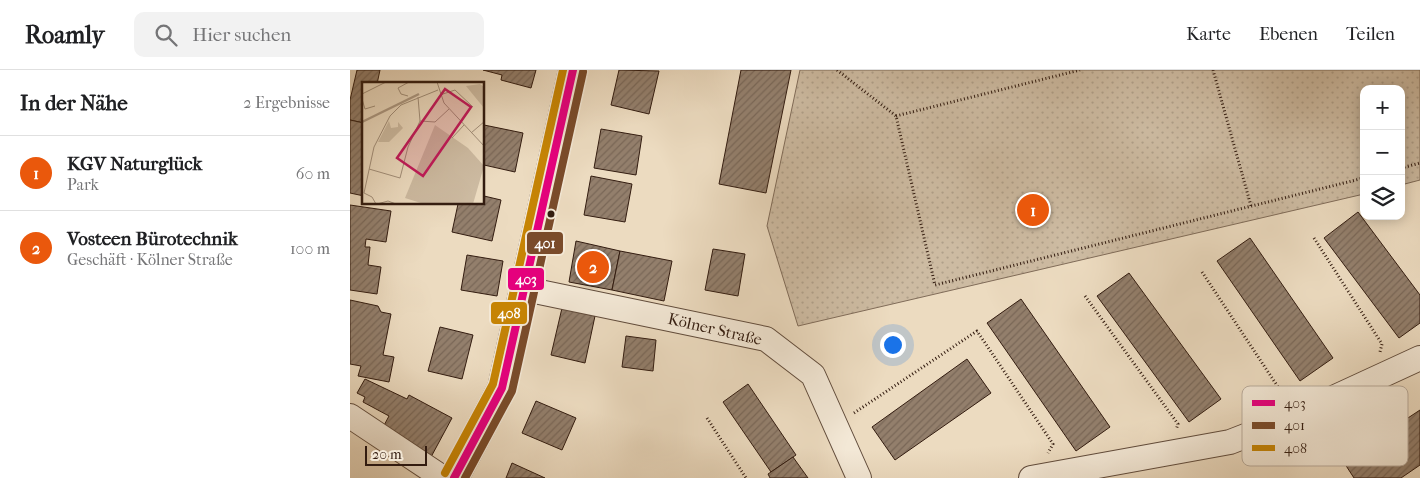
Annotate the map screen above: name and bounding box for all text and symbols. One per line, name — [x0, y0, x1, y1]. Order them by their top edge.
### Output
search box — [134, 12, 484, 57]
text: Roamly — [25, 21, 104, 49]
icon: search — [152, 21, 180, 49]
text: Hier suchen — [192, 24, 291, 46]
text: Karte — [1186, 24, 1231, 45]
text: Ebenen — [1259, 24, 1318, 45]
text: Teilen — [1346, 24, 1395, 45]
inset map — [362, 82, 485, 205]
map controls — [1360, 85, 1405, 220]
button: + — [1360, 85, 1405, 130]
text: In der Nähe — [20, 91, 128, 115]
text: 2 Ergebnisse — [243, 93, 330, 112]
button: − — [1360, 130, 1405, 175]
text: KGV Naturglück — [67, 153, 202, 175]
text: 1 — [33, 164, 39, 183]
text: 60 m — [296, 164, 330, 183]
text: Park — [67, 175, 99, 194]
button: layers — [1360, 175, 1405, 220]
pin: 1 — [1017, 191, 1049, 229]
unlabelled marker — [546, 209, 556, 219]
text: Vosteen Bürotechnik — [67, 228, 238, 250]
line badge: 401 — [526, 231, 564, 255]
text: 401 — [534, 235, 555, 252]
text: 2 — [32, 239, 40, 258]
text: 100 m — [290, 239, 330, 258]
pin: 2 — [577, 248, 609, 286]
text: Geschäft · Kölner Straße — [67, 250, 233, 269]
line badge: 403 — [507, 267, 545, 291]
text: 403 — [514, 271, 537, 288]
line badge: 408 — [490, 301, 528, 325]
text: 408 — [496, 305, 521, 322]
street label: Kölner Straße — [666, 309, 764, 349]
your location — [880, 332, 906, 358]
legend — [1242, 386, 1408, 466]
text: 403 — [1284, 395, 1306, 412]
text: 401 — [1284, 417, 1305, 434]
text: 408 — [1284, 440, 1307, 457]
scale bar — [365, 443, 428, 466]
text: 20 m — [372, 446, 402, 463]

